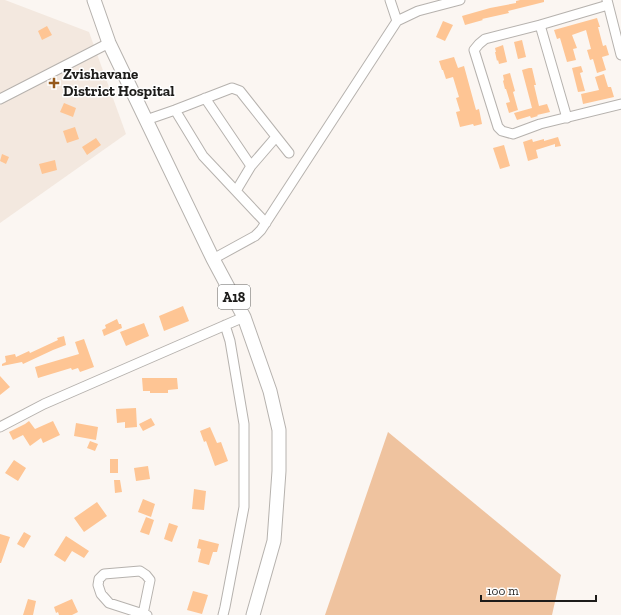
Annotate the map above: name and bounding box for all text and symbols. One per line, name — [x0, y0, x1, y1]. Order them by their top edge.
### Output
place label: Zvishavane District Hospital — [63, 65, 175, 100]
marker: Zvishavane District Hospital — [48, 77, 60, 89]
road number: A18 — [218, 285, 250, 309]
scale bar — [481, 577, 596, 603]
text: 100 m — [487, 584, 519, 598]

